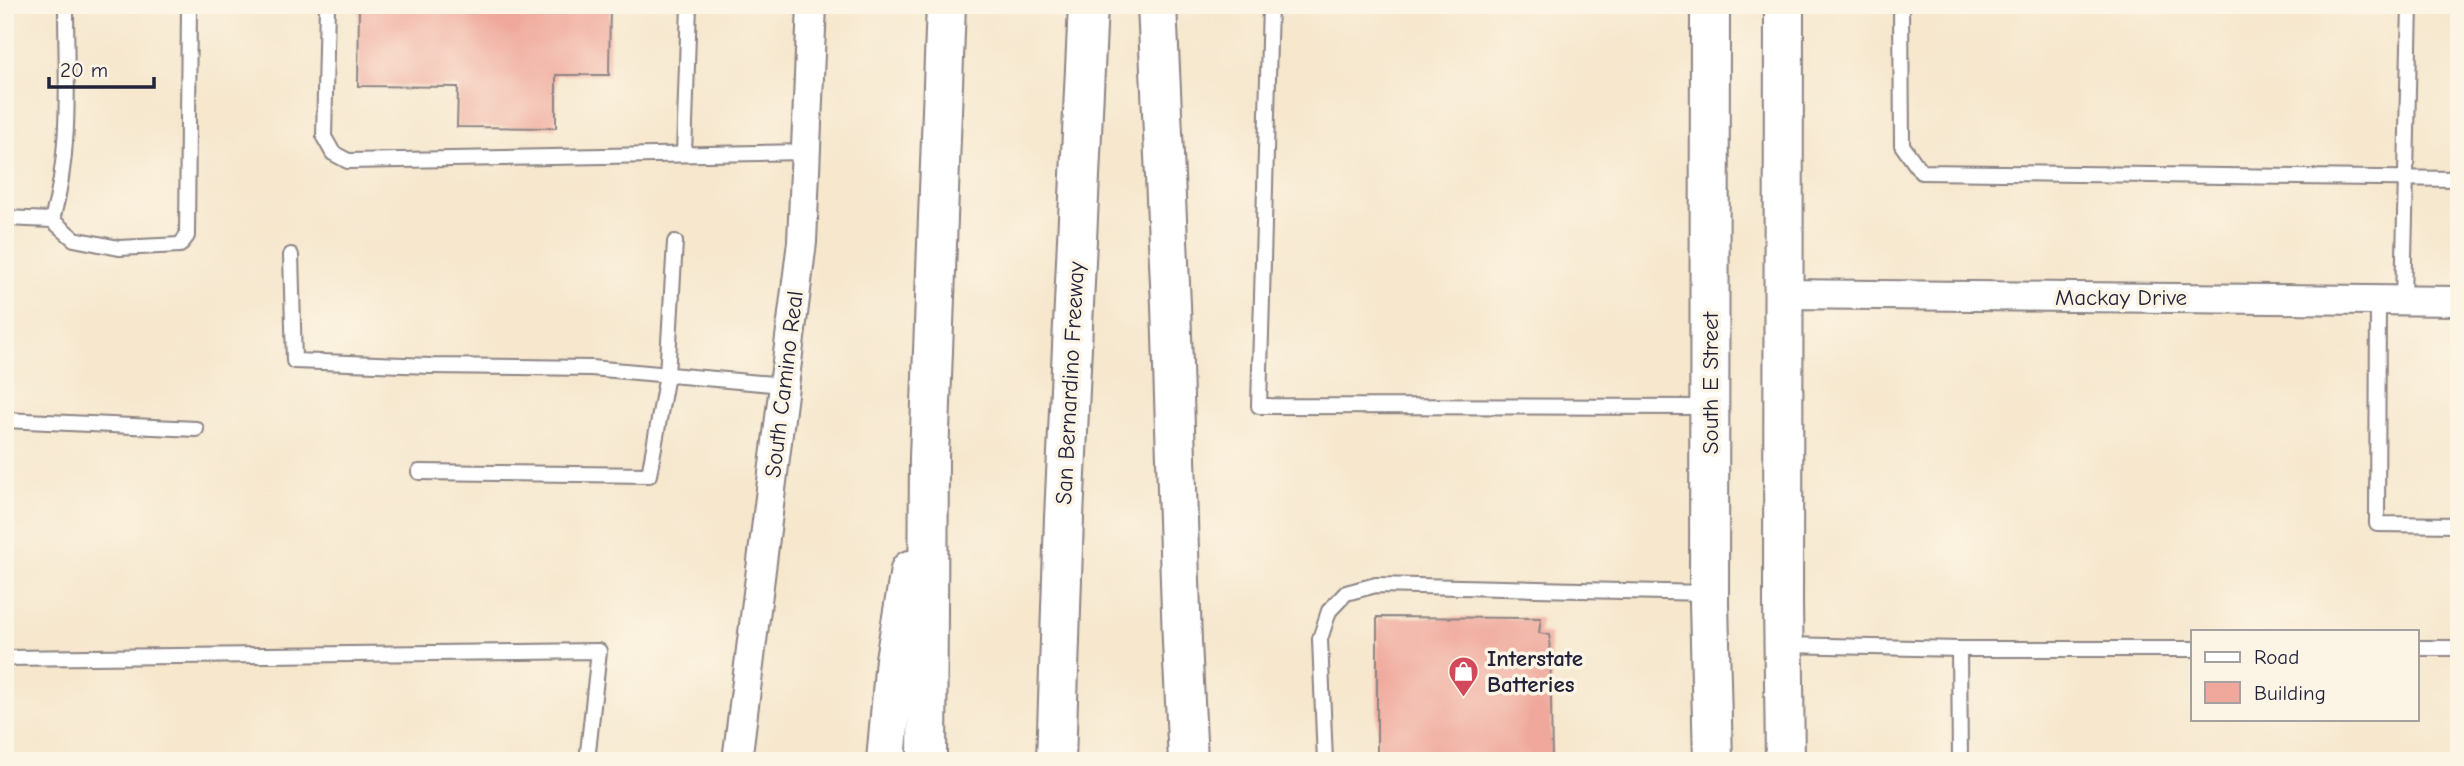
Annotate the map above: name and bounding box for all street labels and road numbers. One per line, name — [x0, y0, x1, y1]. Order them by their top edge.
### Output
street label: San Bernardino Freeway — [1050, 260, 1090, 505]
street label: Mackay Drive — [2055, 284, 2187, 311]
street label: South Camino Real — [759, 289, 809, 479]
street label: South E Street — [1697, 310, 1724, 454]

